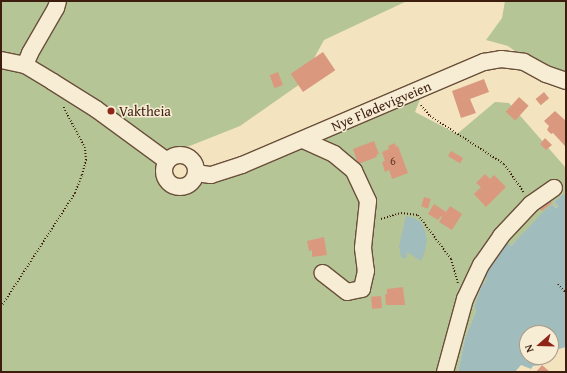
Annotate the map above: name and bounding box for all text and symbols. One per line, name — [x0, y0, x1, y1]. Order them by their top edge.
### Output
street label: Nye Flødevigveien — [329, 77, 433, 135]
place label: Vaktheia — [119, 103, 171, 119]
marker: Vaktheia — [106, 106, 116, 116]
house number: 6 — [390, 154, 396, 168]
north arrow — [519, 325, 559, 365]
text: N — [520, 343, 537, 355]

